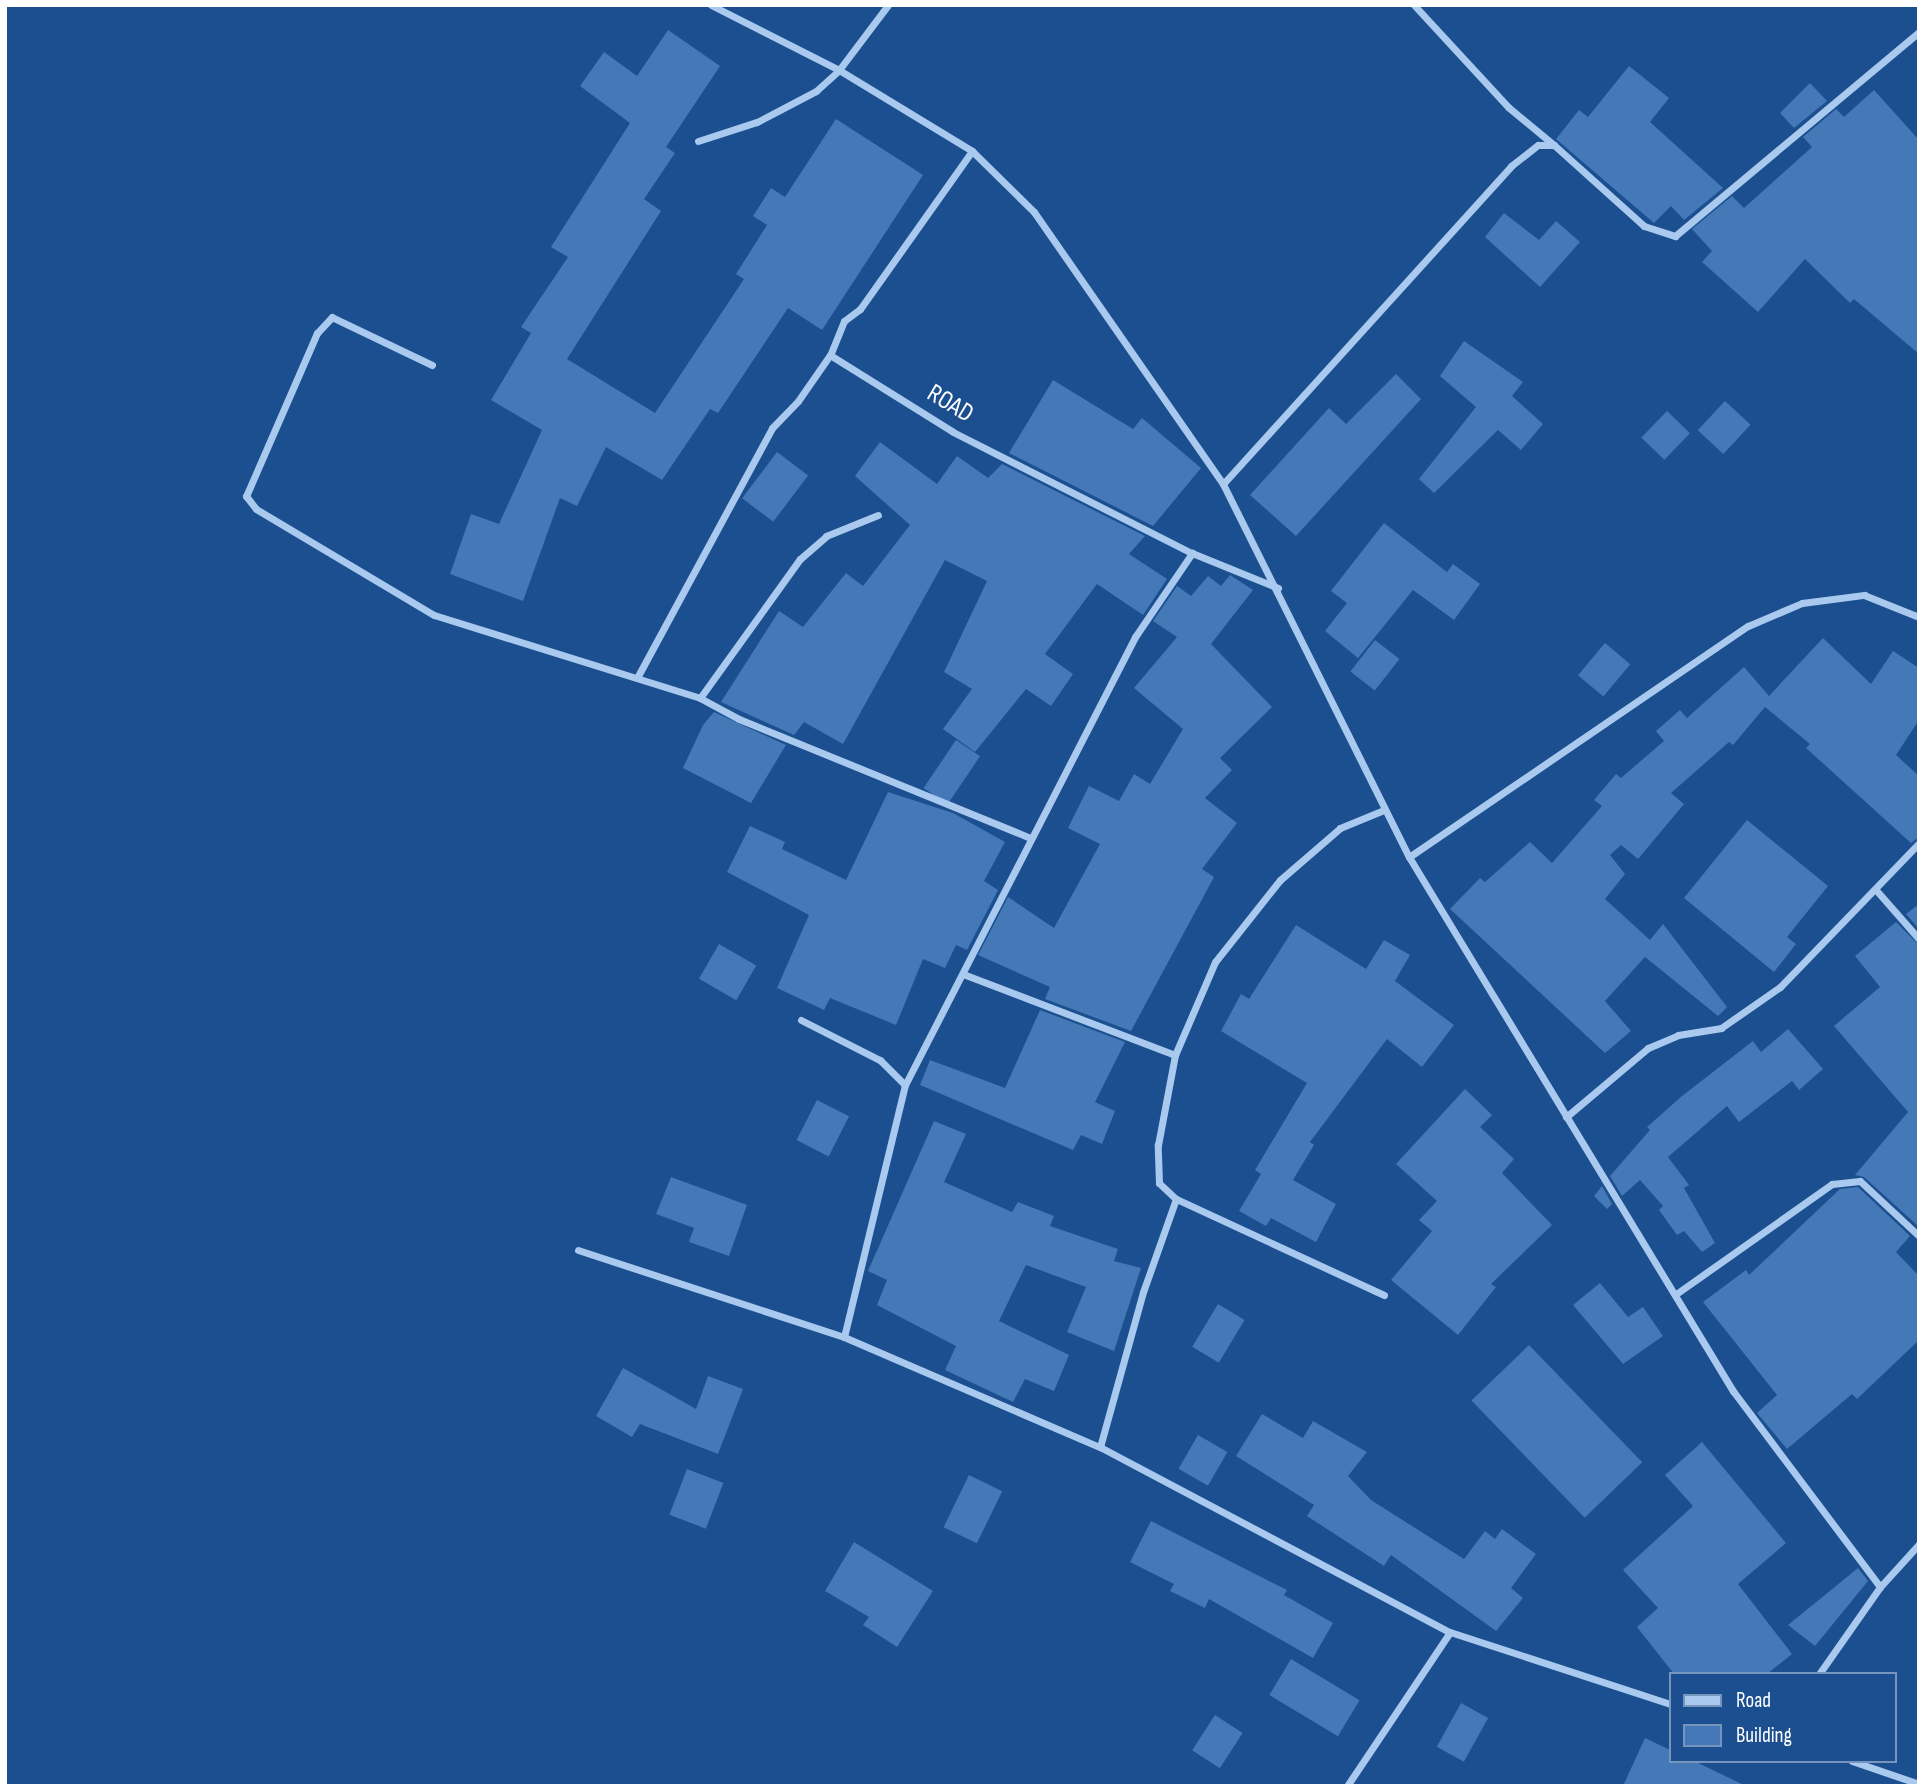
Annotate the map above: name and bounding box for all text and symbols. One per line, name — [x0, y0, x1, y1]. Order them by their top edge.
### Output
street label: ROAD — [921, 378, 979, 430]
legend — [1668, 1672, 1896, 1763]
text: Road — [1736, 1688, 1771, 1713]
text: Building — [1736, 1723, 1792, 1748]

